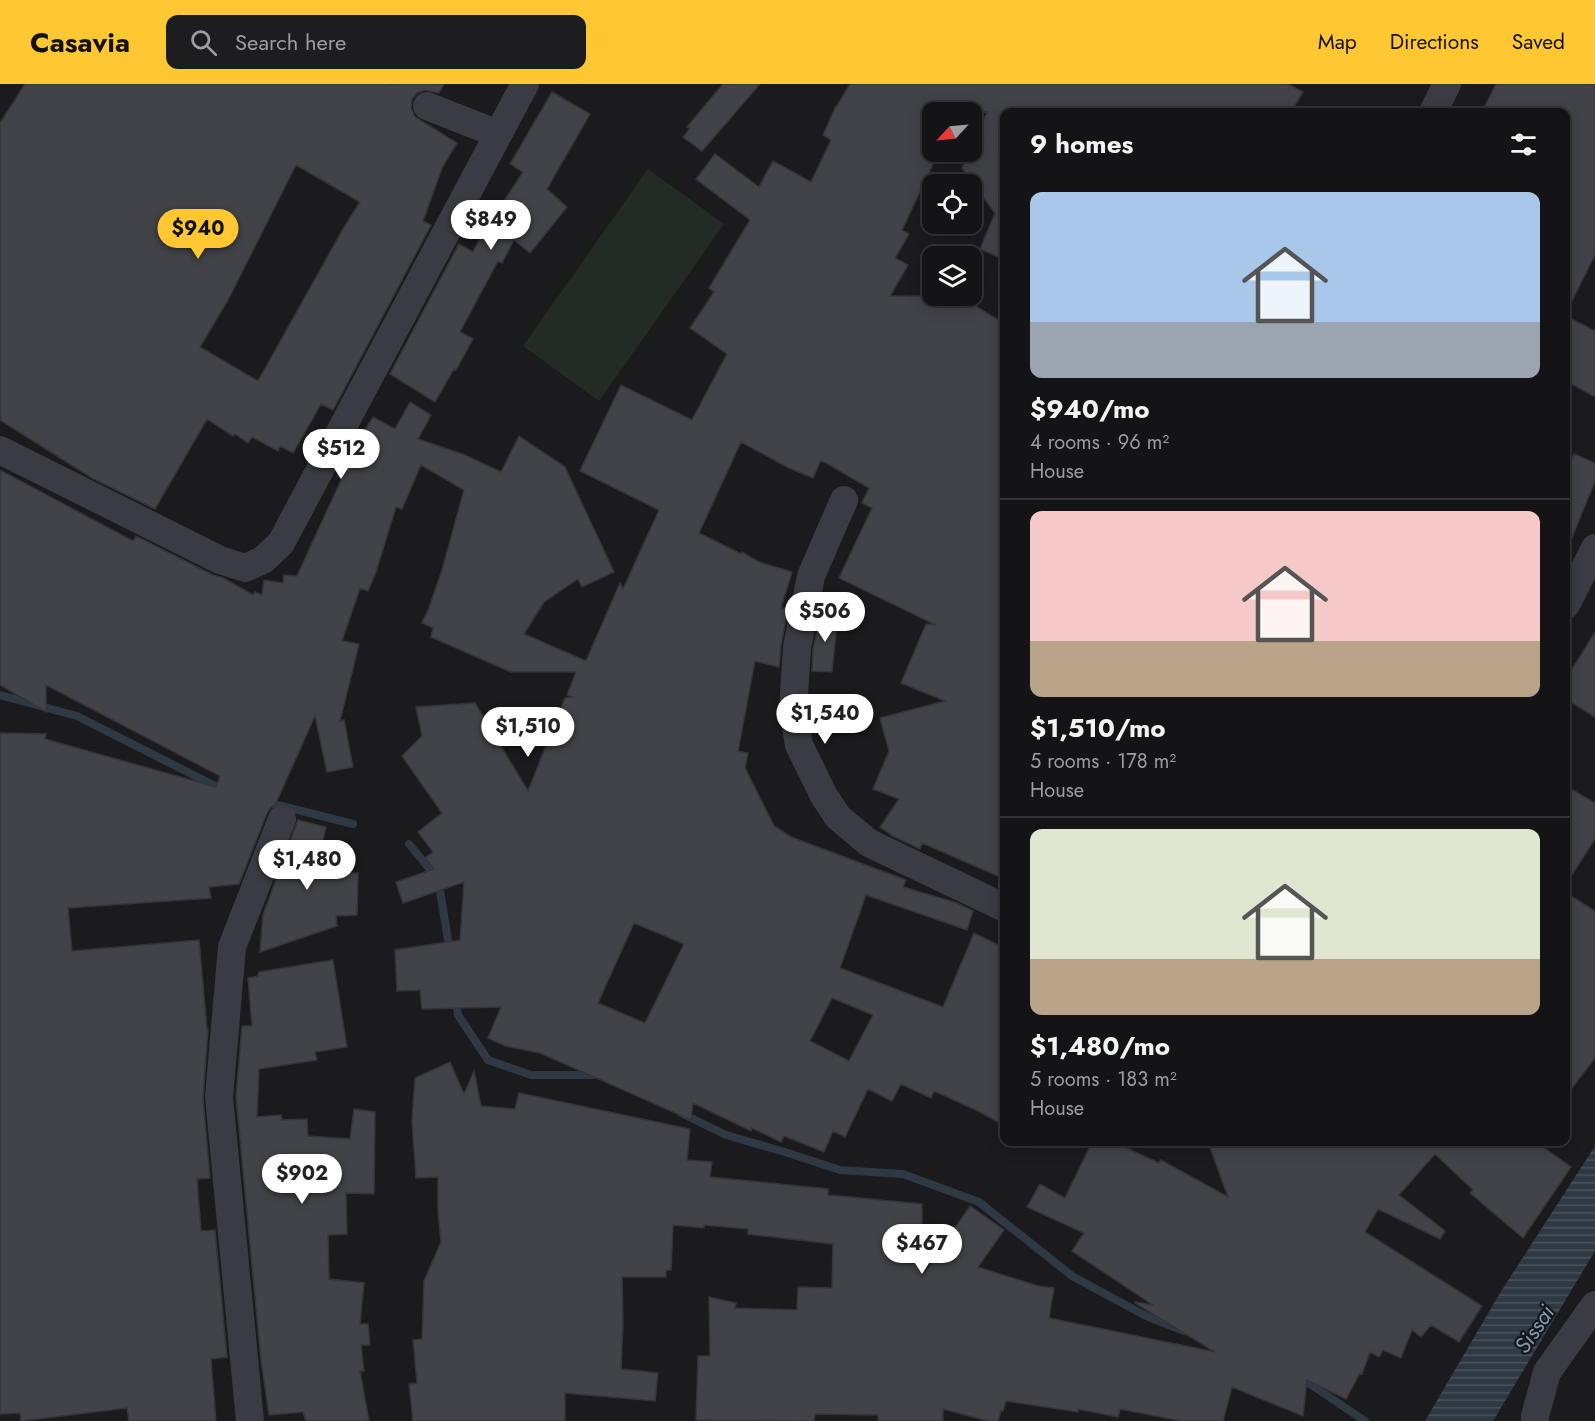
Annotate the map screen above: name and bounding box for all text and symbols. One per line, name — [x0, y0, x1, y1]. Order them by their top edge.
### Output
search box — [166, 15, 586, 69]
text: Casavia — [30, 22, 130, 63]
icon: search — [187, 26, 220, 59]
text: Search here — [235, 26, 346, 58]
text: Map — [1318, 27, 1357, 57]
text: Directions — [1390, 27, 1479, 57]
text: Saved — [1512, 27, 1565, 57]
north arrow — [922, 102, 982, 162]
map controls — [922, 102, 982, 306]
text: 9 homes — [1030, 125, 1133, 163]
icon: filters — [1507, 128, 1540, 161]
button: locate — [922, 174, 982, 234]
pin: $849 — [455, 200, 527, 251]
text: $849 — [465, 205, 517, 234]
pin: $940 — [162, 209, 234, 260]
text: $940 — [171, 214, 225, 243]
icon: home — [1231, 231, 1339, 339]
button: layers — [922, 246, 982, 306]
text: $940/mo — [1030, 390, 1150, 428]
text: 4 rooms · 96 m² — [1030, 428, 1169, 457]
pin: $512 — [305, 429, 377, 480]
text: $512 — [317, 434, 365, 463]
text: House — [1030, 457, 1084, 486]
icon: home — [1231, 550, 1339, 658]
pin: $506 — [789, 592, 861, 643]
text: $506 — [799, 597, 851, 626]
pin: $1,540 — [776, 694, 874, 745]
text: $1,540 — [790, 699, 860, 728]
pin: $1,510 — [479, 707, 577, 758]
text: $1,510/mo — [1030, 709, 1166, 747]
text: $1,510 — [495, 712, 561, 741]
text: 5 rooms · 178 m² — [1030, 747, 1176, 776]
text: House — [1030, 776, 1084, 805]
pin: $1,480 — [258, 840, 356, 891]
text: $1,480 — [273, 845, 341, 874]
icon: home — [1231, 868, 1339, 976]
text: $1,480/mo — [1030, 1027, 1170, 1065]
text: 5 rooms · 183 m² — [1030, 1065, 1177, 1094]
text: House — [1030, 1094, 1084, 1123]
pin: $902 — [266, 1154, 338, 1205]
text: $902 — [276, 1159, 328, 1188]
pin: $467 — [886, 1224, 958, 1275]
text: $467 — [896, 1229, 948, 1258]
water label: Sissai — [1506, 1298, 1562, 1360]

